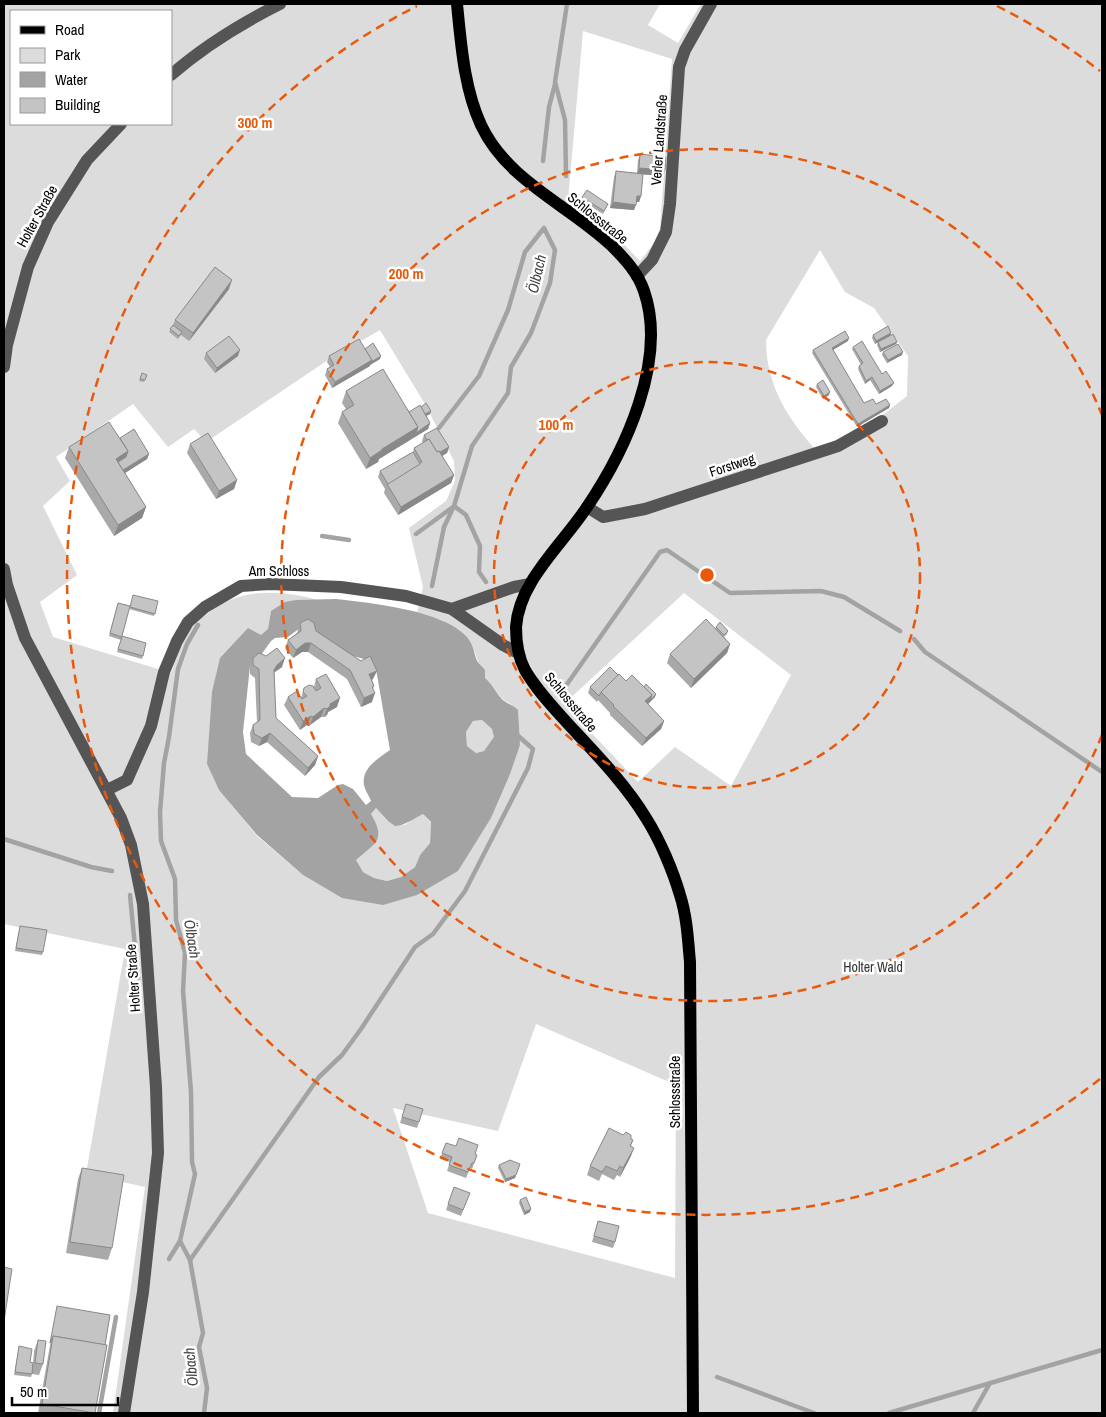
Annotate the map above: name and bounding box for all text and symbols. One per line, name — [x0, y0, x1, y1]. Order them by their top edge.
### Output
legend — [10, 10, 172, 125]
text: Road — [55, 19, 84, 40]
text: Park — [55, 44, 81, 65]
text: Water — [55, 69, 87, 90]
text: Building — [55, 94, 100, 115]
street label: Verler Landstraße — [647, 94, 671, 186]
text: 300 m — [238, 112, 272, 133]
street label: Holter Straße — [13, 182, 61, 250]
street label: Schlossstraße — [564, 188, 632, 248]
water label: Ölbach — [522, 252, 551, 295]
text: 200 m — [389, 263, 423, 284]
text: 100 m — [539, 414, 573, 435]
street label: Forstweg — [707, 449, 758, 481]
street label: Am Schloss — [248, 562, 310, 580]
centre of rings — [698, 566, 716, 584]
street label: Schlossstraße — [541, 668, 601, 736]
water label: Ölbach — [179, 918, 206, 960]
street label: Holter Straße — [122, 943, 144, 1013]
park label: Holter Wald — [843, 958, 903, 976]
street label: Schlossstraße — [666, 1056, 684, 1128]
water label: Ölbach — [178, 1346, 203, 1388]
scale bar — [12, 1374, 119, 1406]
text: 50 m — [20, 1381, 47, 1402]

